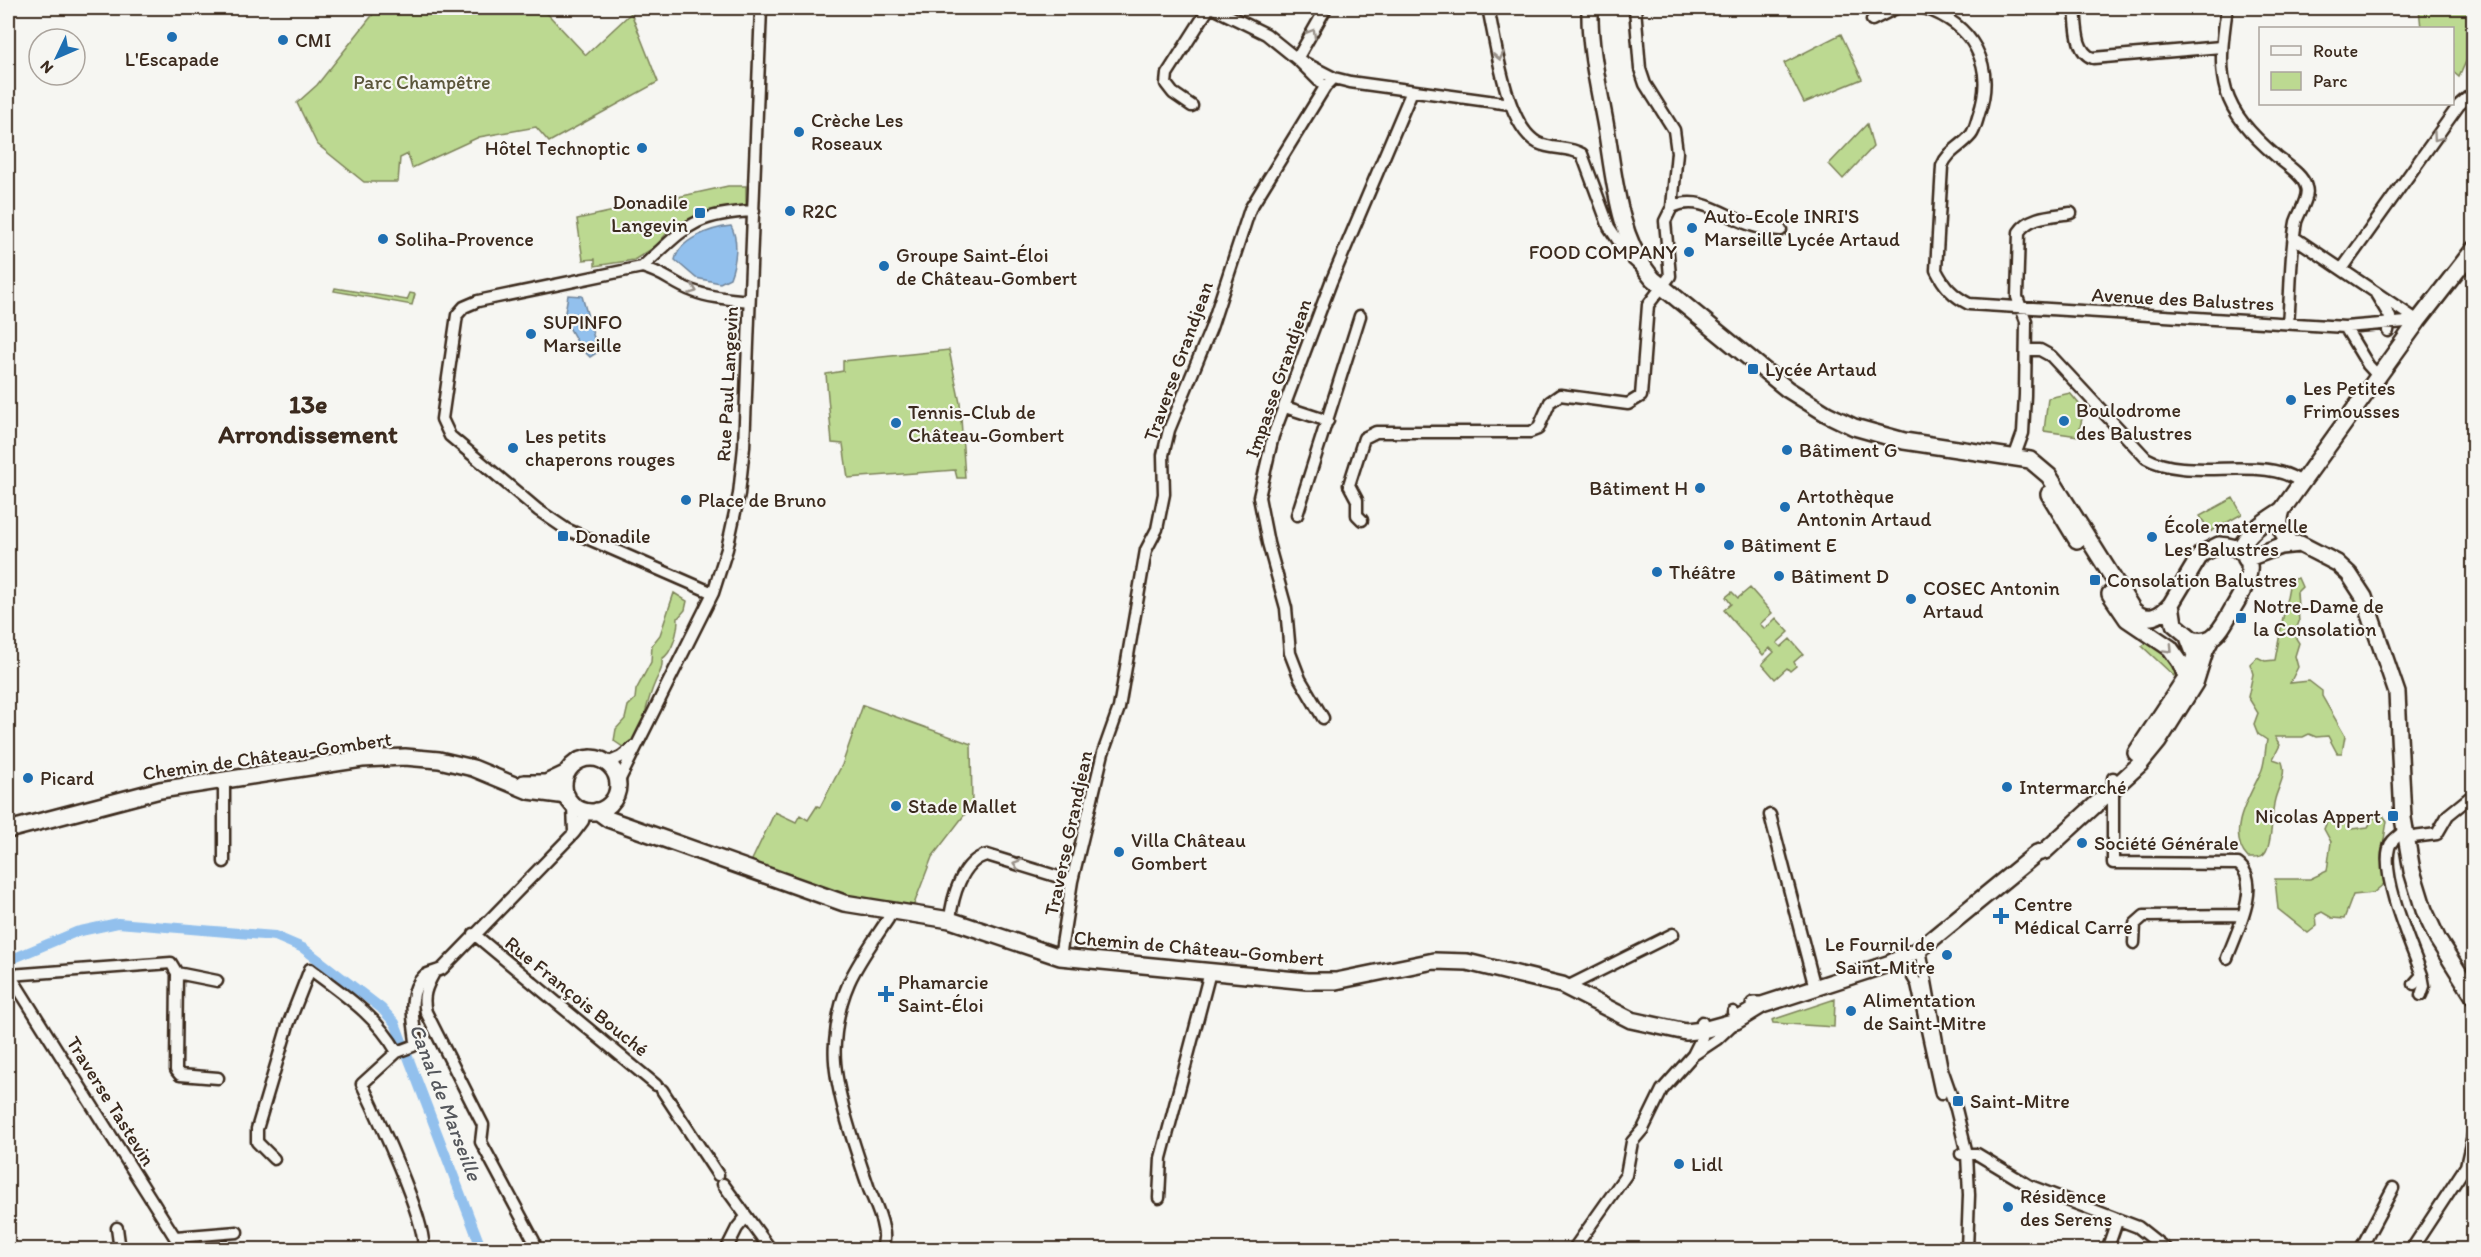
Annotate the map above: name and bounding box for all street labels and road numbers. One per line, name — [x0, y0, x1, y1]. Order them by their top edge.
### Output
street label: Traverse Grandjean — [1138, 278, 1218, 444]
street label: Avenue des Balustres — [2091, 282, 2275, 316]
street label: Impasse Grandjean — [1240, 296, 1316, 460]
street label: Rue Paul Langevin — [711, 305, 743, 462]
street label: Chemin de Château-Gombert — [141, 727, 393, 785]
street label: Traverse Grandjean — [1039, 748, 1097, 918]
street label: Chemin de Château-Gombert — [1073, 925, 1325, 971]
street label: Rue François Bouché — [500, 931, 654, 1061]
street label: Traverse Tastevin — [61, 1032, 161, 1171]

